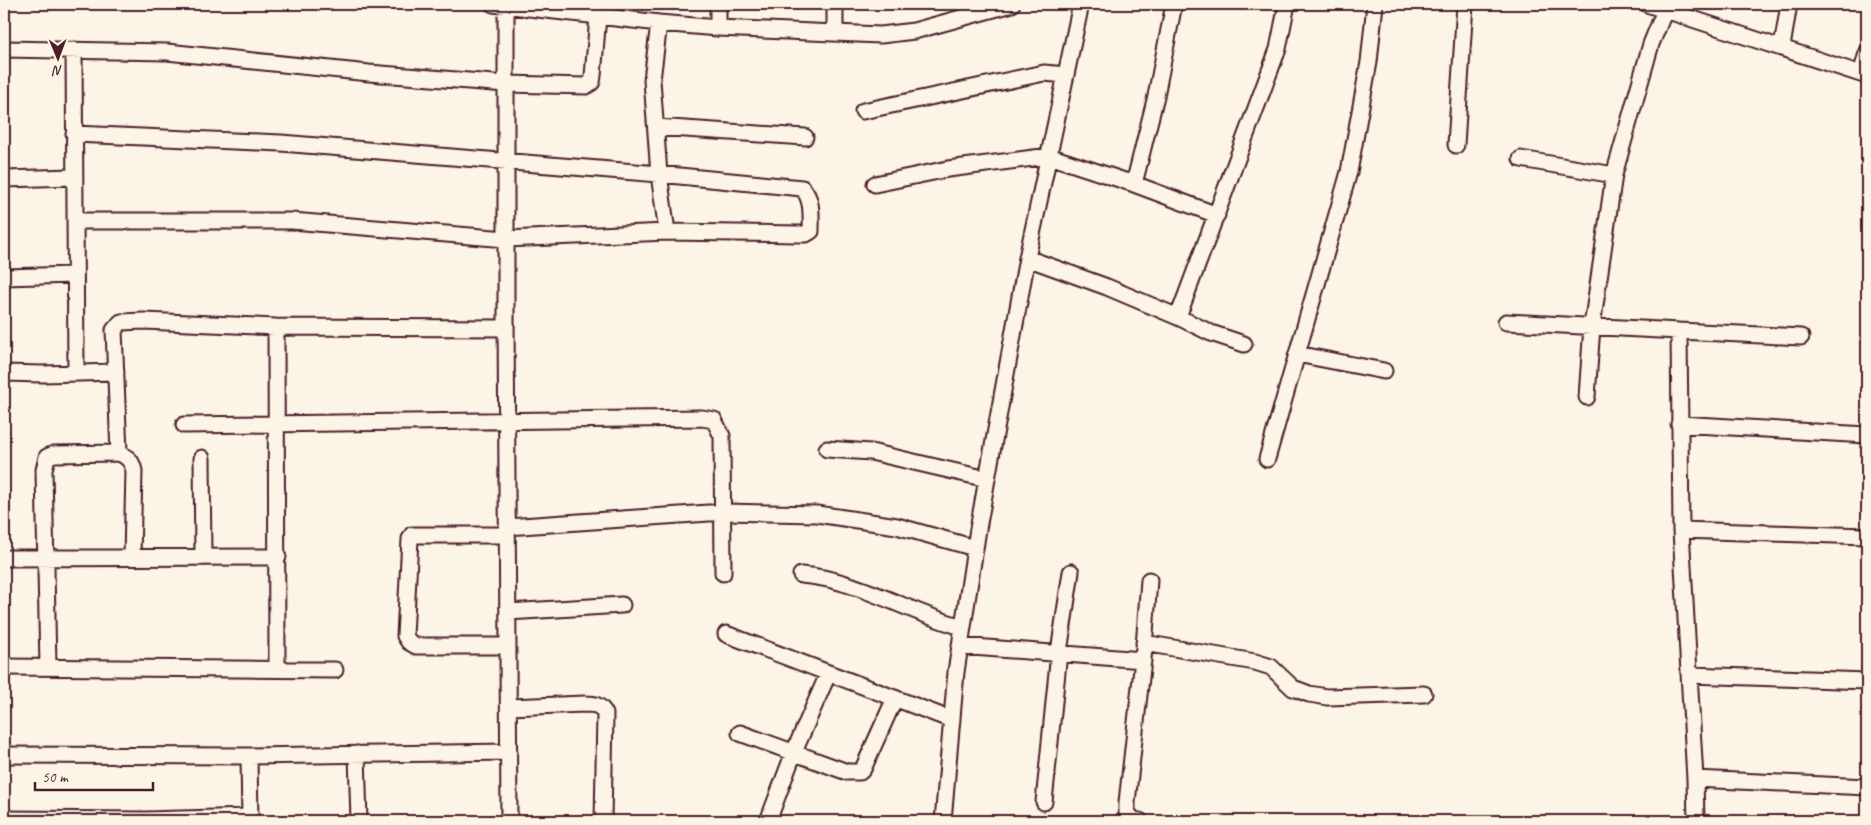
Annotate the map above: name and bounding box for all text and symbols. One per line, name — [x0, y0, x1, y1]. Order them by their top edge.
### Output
north arrow — [32, 32, 82, 82]
text: N — [51, 62, 63, 79]
scale bar — [35, 760, 152, 792]
text: 50 m — [42, 768, 69, 787]

